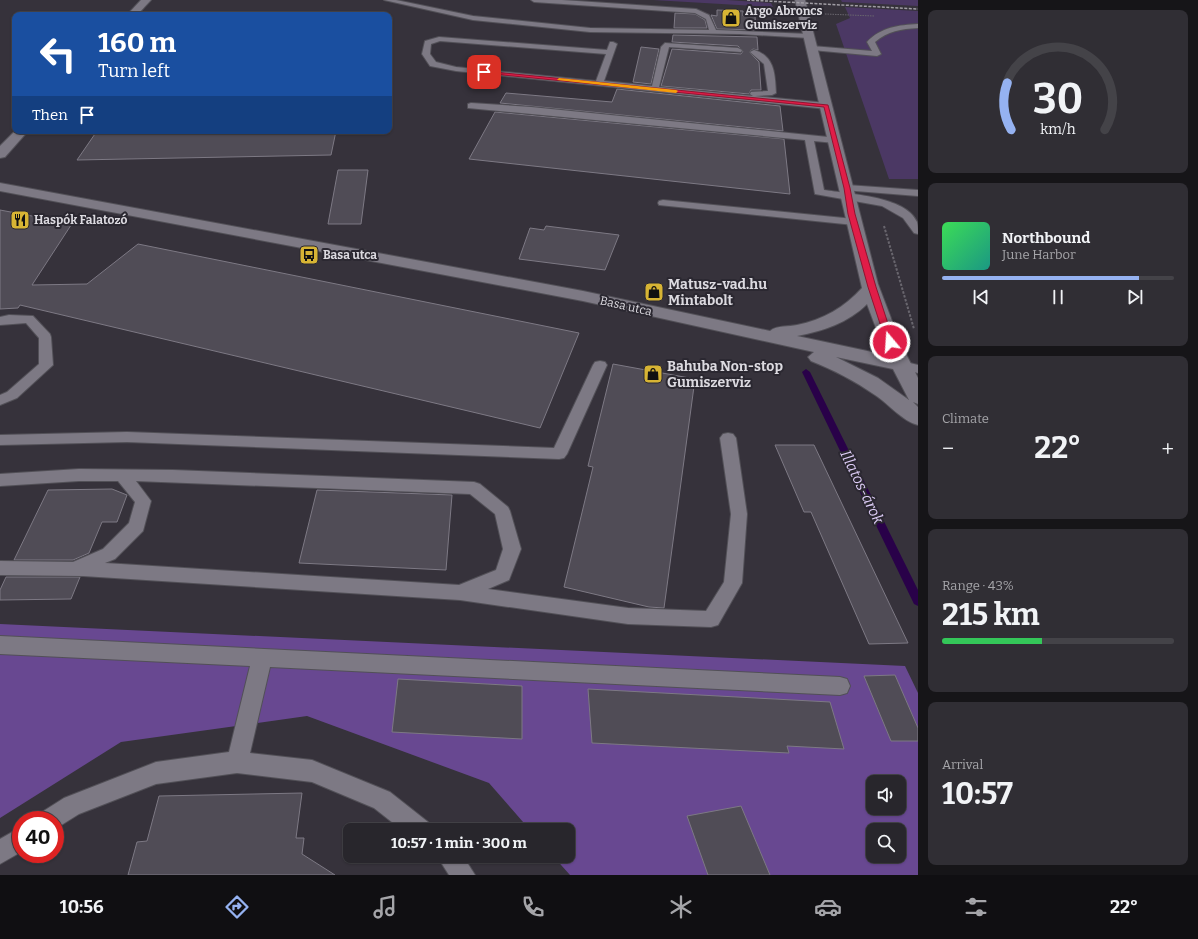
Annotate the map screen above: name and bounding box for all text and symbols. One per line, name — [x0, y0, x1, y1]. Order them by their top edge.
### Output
place label: Argo Abroncs Gumiszerviz — [745, 4, 823, 32]
shop icon: Argo Abroncs Gumiszerviz — [720, 7, 742, 29]
text: 160 m — [98, 26, 176, 59]
icon: left — [32, 28, 84, 80]
pin — [467, 55, 501, 89]
text: Turn left — [98, 60, 170, 82]
icon: arrive — [473, 61, 495, 83]
text: 30 — [1033, 73, 1083, 123]
icon: arrive — [76, 104, 98, 126]
text: Then — [32, 106, 68, 124]
text: km/h — [1040, 120, 1076, 137]
restaurant icon: Haspók Falatozó — [9, 209, 31, 231]
place label: Haspók Falatozó — [34, 213, 127, 227]
text: Northbound — [1002, 229, 1090, 247]
bus stop icon: Basa utca — [298, 244, 320, 266]
text: June Harbor — [1002, 247, 1076, 262]
place label: Basa utca — [323, 248, 377, 262]
place label: Matusz-vad.hu Mintabolt — [668, 276, 767, 309]
shop icon: Matusz-vad.hu Mintabolt — [643, 281, 665, 303]
icon: previous — [970, 286, 992, 308]
icon: pause — [1047, 286, 1069, 308]
icon: next — [1124, 286, 1146, 308]
street label: Basa utca — [599, 293, 654, 319]
position arrow — [869, 321, 911, 363]
place label: Bahuba Non-stop Gumiszerviz — [667, 358, 783, 391]
shop icon: Bahuba Non-stop Gumiszerviz — [642, 363, 664, 385]
text: Climate — [942, 411, 989, 426]
text: 22° — [1034, 430, 1081, 466]
text: − — [942, 435, 954, 462]
text: + — [1161, 435, 1174, 462]
water label: Illatos-árok — [836, 447, 888, 528]
text: Range · 43% — [942, 578, 1014, 593]
text: 215 km — [942, 597, 1040, 633]
text: Arrival — [942, 757, 983, 772]
map controls — [866, 775, 906, 863]
button: sound — [866, 775, 906, 815]
text: 10:57 — [942, 776, 1013, 812]
speed limit sign: 40 — [12, 811, 64, 863]
button: search — [866, 823, 906, 863]
text: 10:57 · 1 min · 300 m — [391, 834, 527, 852]
icon: directions — [223, 893, 251, 921]
icon: music — [371, 893, 399, 921]
icon: phone — [519, 893, 547, 921]
icon: climate — [667, 893, 695, 921]
icon: car — [814, 893, 842, 921]
icon: filters — [962, 893, 990, 921]
text: 10:56 — [60, 896, 104, 918]
text: 22° — [1110, 896, 1138, 918]

